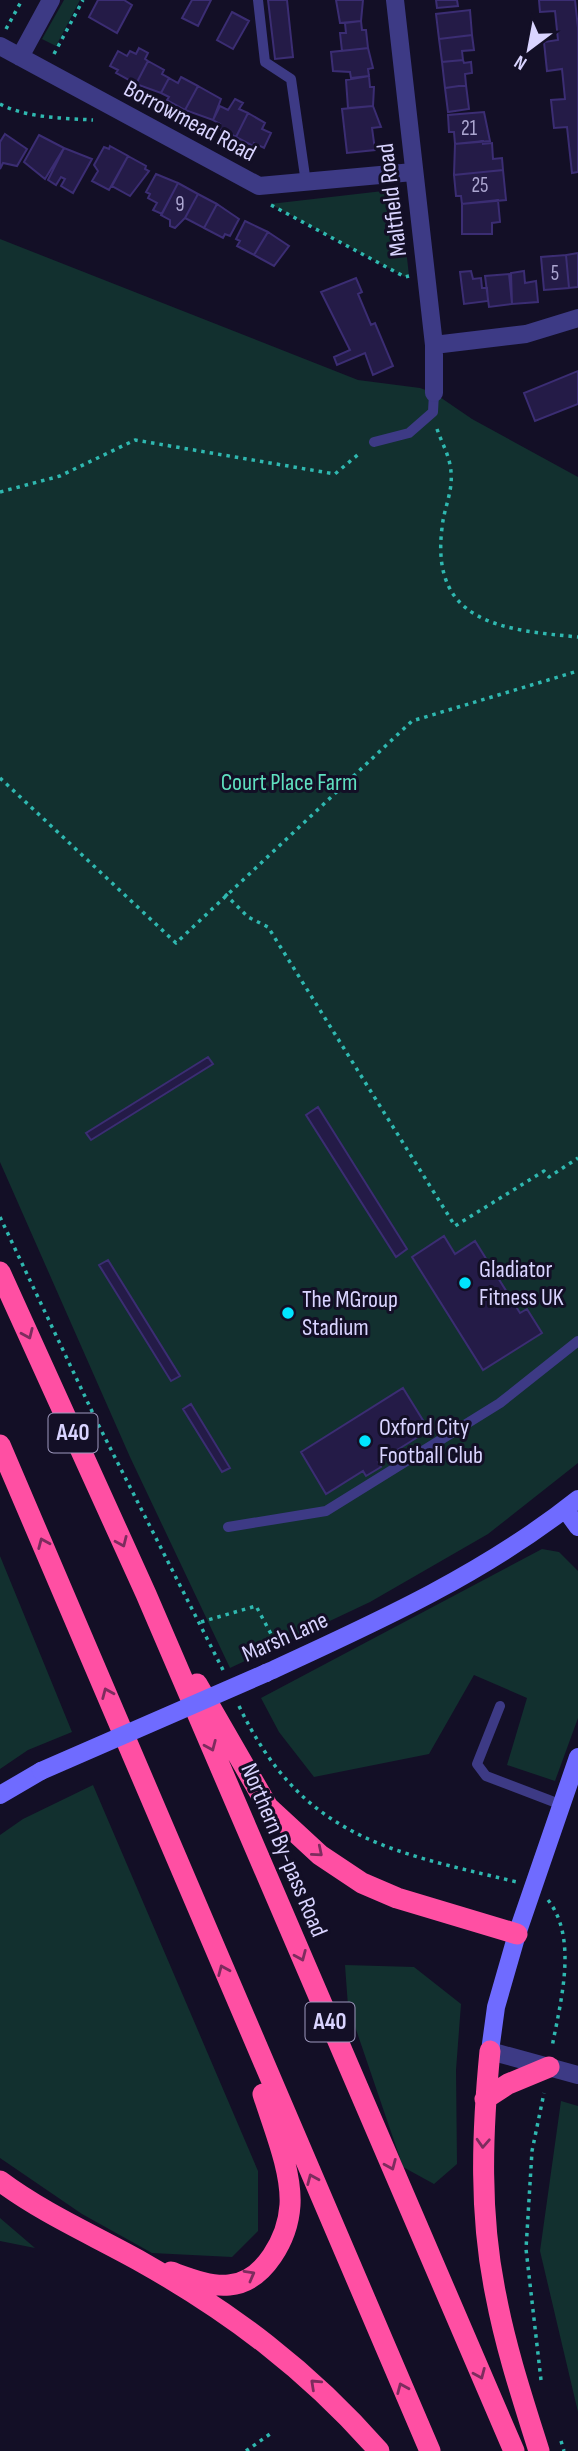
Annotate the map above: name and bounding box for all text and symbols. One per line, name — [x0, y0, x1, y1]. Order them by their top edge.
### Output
north arrow — [494, 14, 564, 84]
text: N — [510, 50, 531, 75]
street label: Borrowmead Road — [119, 74, 261, 168]
house number: 21 — [461, 116, 478, 141]
street label: Maltfield Road — [371, 142, 413, 258]
house number: 25 — [471, 173, 489, 198]
house number: 9 — [175, 192, 185, 217]
house number: 5 — [551, 261, 559, 286]
park label: Court Place Farm — [221, 768, 357, 797]
place label: Gladiator Fitness UK — [479, 1255, 564, 1312]
marker: Gladiator Fitness UK — [457, 1275, 473, 1291]
place label: The MGroup Stadium — [302, 1285, 398, 1342]
marker: The MGroup Stadium — [280, 1305, 296, 1321]
one-way arrow — [20, 1327, 34, 1340]
place label: Oxford City Football Club — [379, 1413, 483, 1470]
road number: A40 — [48, 1414, 98, 1452]
marker: Oxford City Football Club — [357, 1433, 373, 1449]
one-way arrow — [114, 1534, 128, 1547]
one-way arrow — [37, 1538, 51, 1550]
street label: Marsh Lane — [238, 1605, 332, 1669]
one-way arrow — [101, 1687, 115, 1699]
one-way arrow — [203, 1739, 217, 1752]
street label: Northern By-pass Road — [234, 1759, 334, 1941]
one-way arrow — [310, 1844, 323, 1857]
one-way arrow — [293, 1948, 307, 1961]
one-way arrow — [217, 1965, 231, 1977]
road number: A40 — [306, 2002, 354, 2041]
one-way arrow — [475, 2138, 490, 2149]
one-way arrow — [383, 2157, 397, 2170]
one-way arrow — [306, 2174, 320, 2187]
one-way arrow — [243, 2270, 255, 2283]
one-way arrow — [472, 2367, 486, 2379]
one-way arrow — [310, 2379, 323, 2392]
one-way arrow — [397, 2383, 411, 2395]

